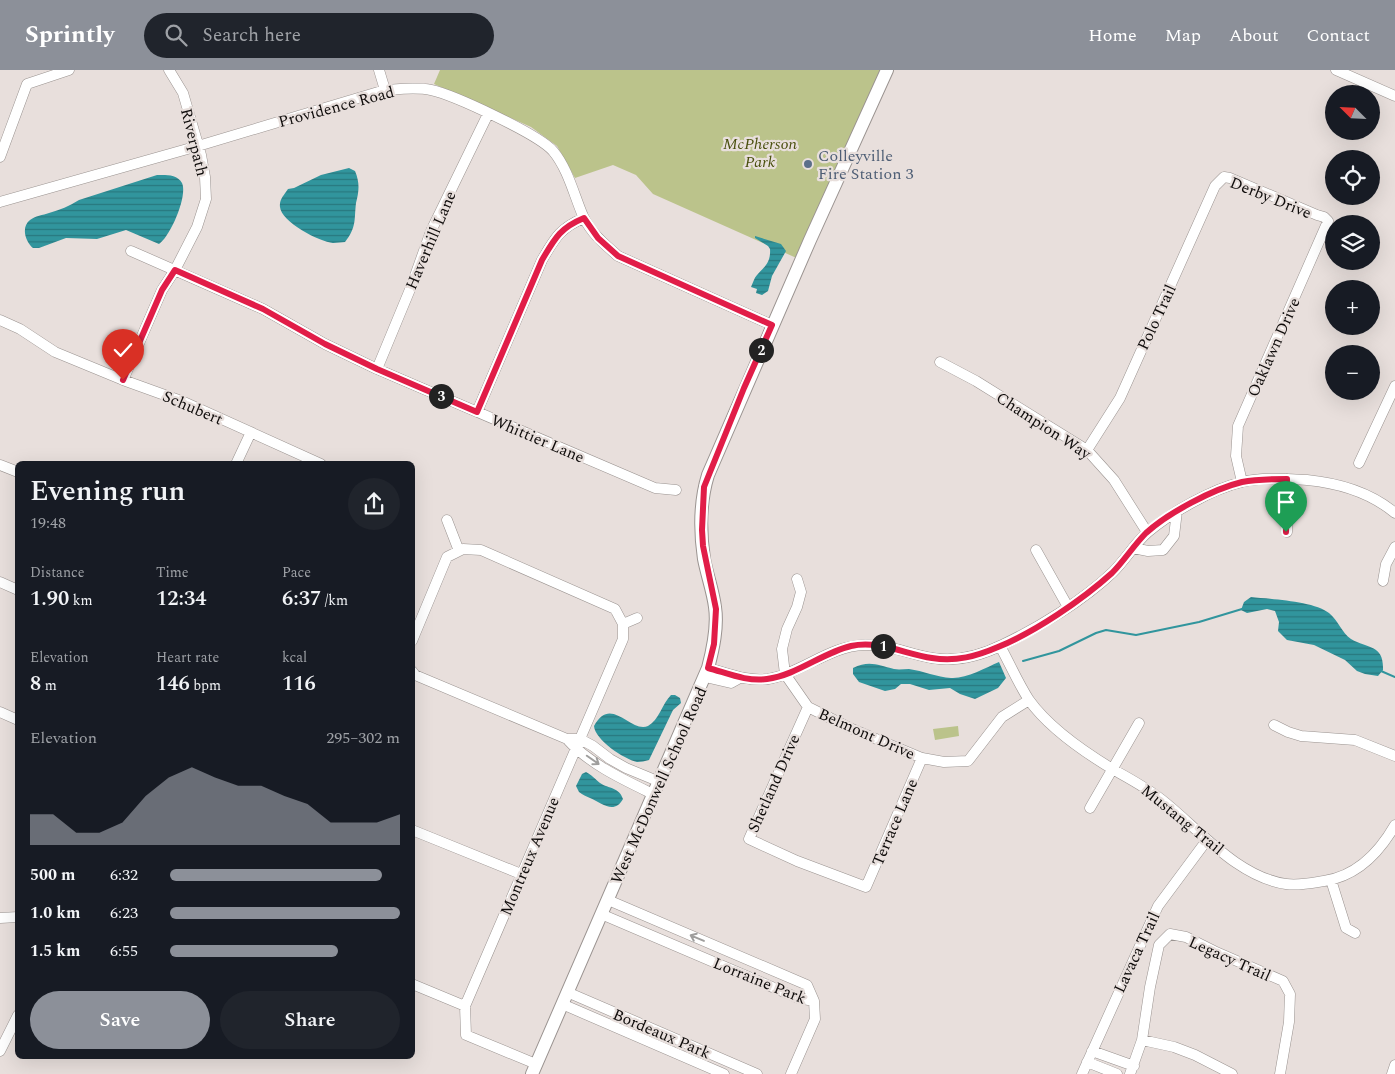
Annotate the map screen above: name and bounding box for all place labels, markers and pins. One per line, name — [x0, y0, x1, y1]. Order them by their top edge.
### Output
place label: Colleyville Fire Station 3 — [818, 144, 914, 186]
marker: Colleyville Fire Station 3 — [802, 158, 814, 170]
pin — [102, 329, 144, 380]
pin: 2 — [748, 338, 774, 362]
pin: 3 — [428, 384, 454, 408]
pin — [1265, 481, 1307, 532]
pin: 1 — [870, 634, 896, 658]

